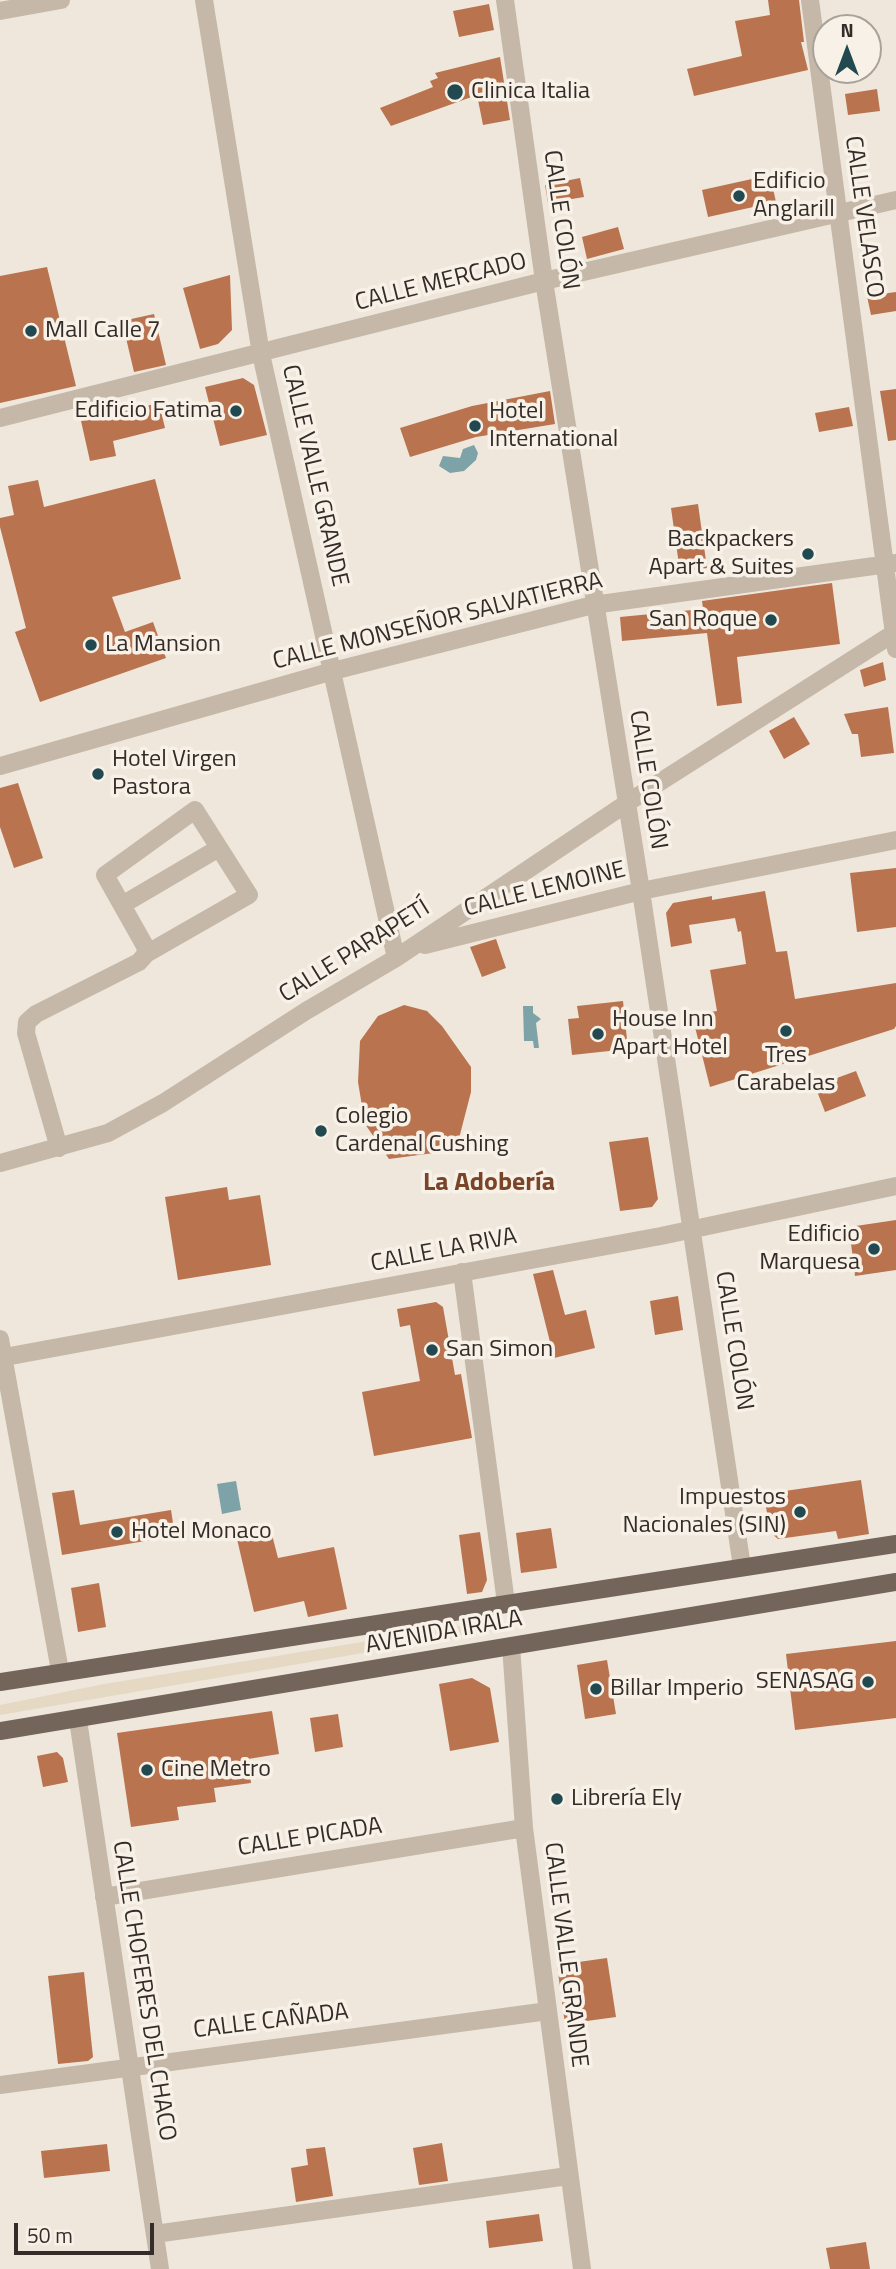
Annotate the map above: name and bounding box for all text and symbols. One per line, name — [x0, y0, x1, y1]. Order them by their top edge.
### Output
north arrow — [812, 14, 882, 84]
text: N — [840, 15, 854, 44]
place label: Clinica Italia — [471, 78, 590, 106]
marker: Clinica Italia — [445, 82, 465, 102]
street label: CALLE VELASCO — [837, 134, 889, 300]
street label: CALLE COLÓN — [536, 148, 584, 292]
place label: Edificio Anglarill — [753, 168, 835, 224]
marker: Edificio Anglarill — [731, 188, 747, 204]
street label: CALLE MERCADO — [352, 248, 530, 318]
place label: Mall Calle 7 — [45, 317, 161, 345]
marker: Mall Calle 7 — [23, 323, 39, 339]
street label: CALLE VALLE GRANDE — [274, 362, 354, 590]
place label: Edificio Fatima — [74, 397, 222, 425]
place label: Hotel International — [489, 398, 618, 454]
marker: Edificio Fatima — [228, 403, 244, 419]
marker: Hotel International — [467, 418, 483, 434]
place label: Backpackers Apart & Suites — [649, 526, 794, 582]
marker: Backpackers Apart & Suites — [800, 546, 816, 562]
street label: CALLE MONSEÑOR SALVATIERRA — [270, 567, 606, 677]
place label: San Roque — [649, 606, 757, 634]
marker: San Roque — [763, 612, 779, 628]
place label: La Mansion — [105, 631, 221, 659]
marker: La Mansion — [83, 637, 99, 653]
street label: CALLE COLÓN — [622, 708, 672, 852]
place label: Hotel Virgen Pastora — [112, 746, 237, 802]
marker: Hotel Virgen Pastora — [90, 766, 106, 782]
street label: CALLE LEMOINE — [461, 856, 629, 924]
street label: CALLE PARAPETÍ — [275, 894, 435, 1010]
place label: House Inn Apart Hotel — [612, 1006, 728, 1062]
marker: Tres Carabelas — [778, 1023, 794, 1039]
marker: House Inn Apart Hotel — [590, 1026, 606, 1042]
place label: Tres Carabelas — [737, 1042, 835, 1098]
place label: Colegio Cardenal Cushing — [335, 1103, 509, 1159]
marker: Colegio Cardenal Cushing — [313, 1123, 329, 1139]
district label: La Adobería — [423, 1168, 555, 1200]
place label: Edificio Marquesa — [759, 1221, 860, 1277]
street label: CALLE LA RIVA — [368, 1223, 520, 1279]
marker: Edificio Marquesa — [866, 1241, 882, 1257]
street label: CALLE COLÓN — [708, 1269, 758, 1413]
place label: San Simon — [446, 1336, 553, 1364]
marker: San Simon — [424, 1342, 440, 1358]
place label: Impuestos Nacionales (SIN) — [623, 1484, 786, 1540]
marker: Impuestos Nacionales (SIN) — [792, 1504, 808, 1520]
place label: Hotel Monaco — [131, 1518, 272, 1546]
marker: Hotel Monaco — [109, 1524, 125, 1540]
street label: AVENIDA IRALA — [364, 1605, 524, 1661]
place label: SENASAG — [756, 1668, 854, 1696]
marker: SENASAG — [860, 1674, 876, 1690]
place label: Billar Imperio — [610, 1675, 744, 1703]
marker: Billar Imperio — [588, 1681, 604, 1697]
place label: Cine Metro — [161, 1756, 271, 1784]
marker: Cine Metro — [139, 1762, 155, 1778]
place label: Librería Ely — [571, 1785, 682, 1813]
marker: Librería Ely — [549, 1791, 565, 1807]
street label: CALLE PICADA — [236, 1812, 384, 1864]
street label: CALLE CHOFERES DEL CHACO — [105, 1839, 181, 2143]
street label: CALLE VALLE GRANDE — [537, 1841, 593, 2069]
street label: CALLE CAÑADA — [192, 1998, 350, 2046]
scale bar — [18, 2210, 158, 2254]
text: 50 m — [27, 2219, 73, 2251]

